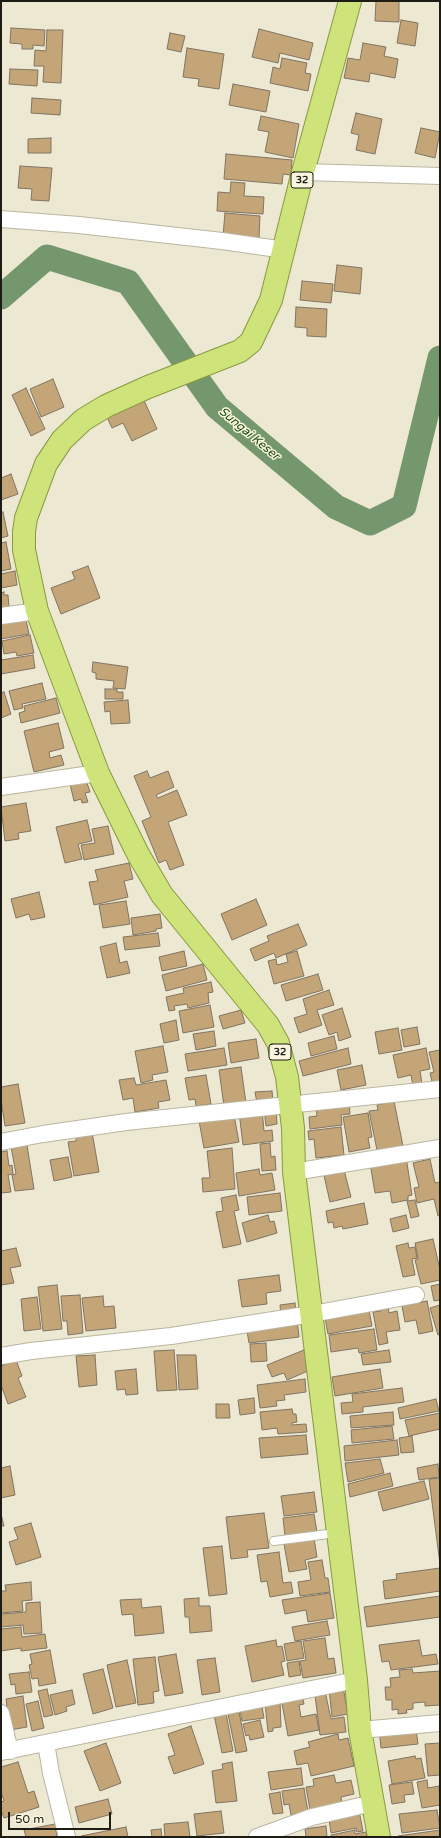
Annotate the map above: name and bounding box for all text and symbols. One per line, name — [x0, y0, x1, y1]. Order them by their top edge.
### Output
road number: 32 — [291, 172, 313, 188]
water label: Sungai Keser — [216, 405, 282, 463]
road number: 32 — [269, 1044, 291, 1060]
scale bar — [10, 1804, 113, 1830]
text: 50 m — [15, 1812, 44, 1826]

